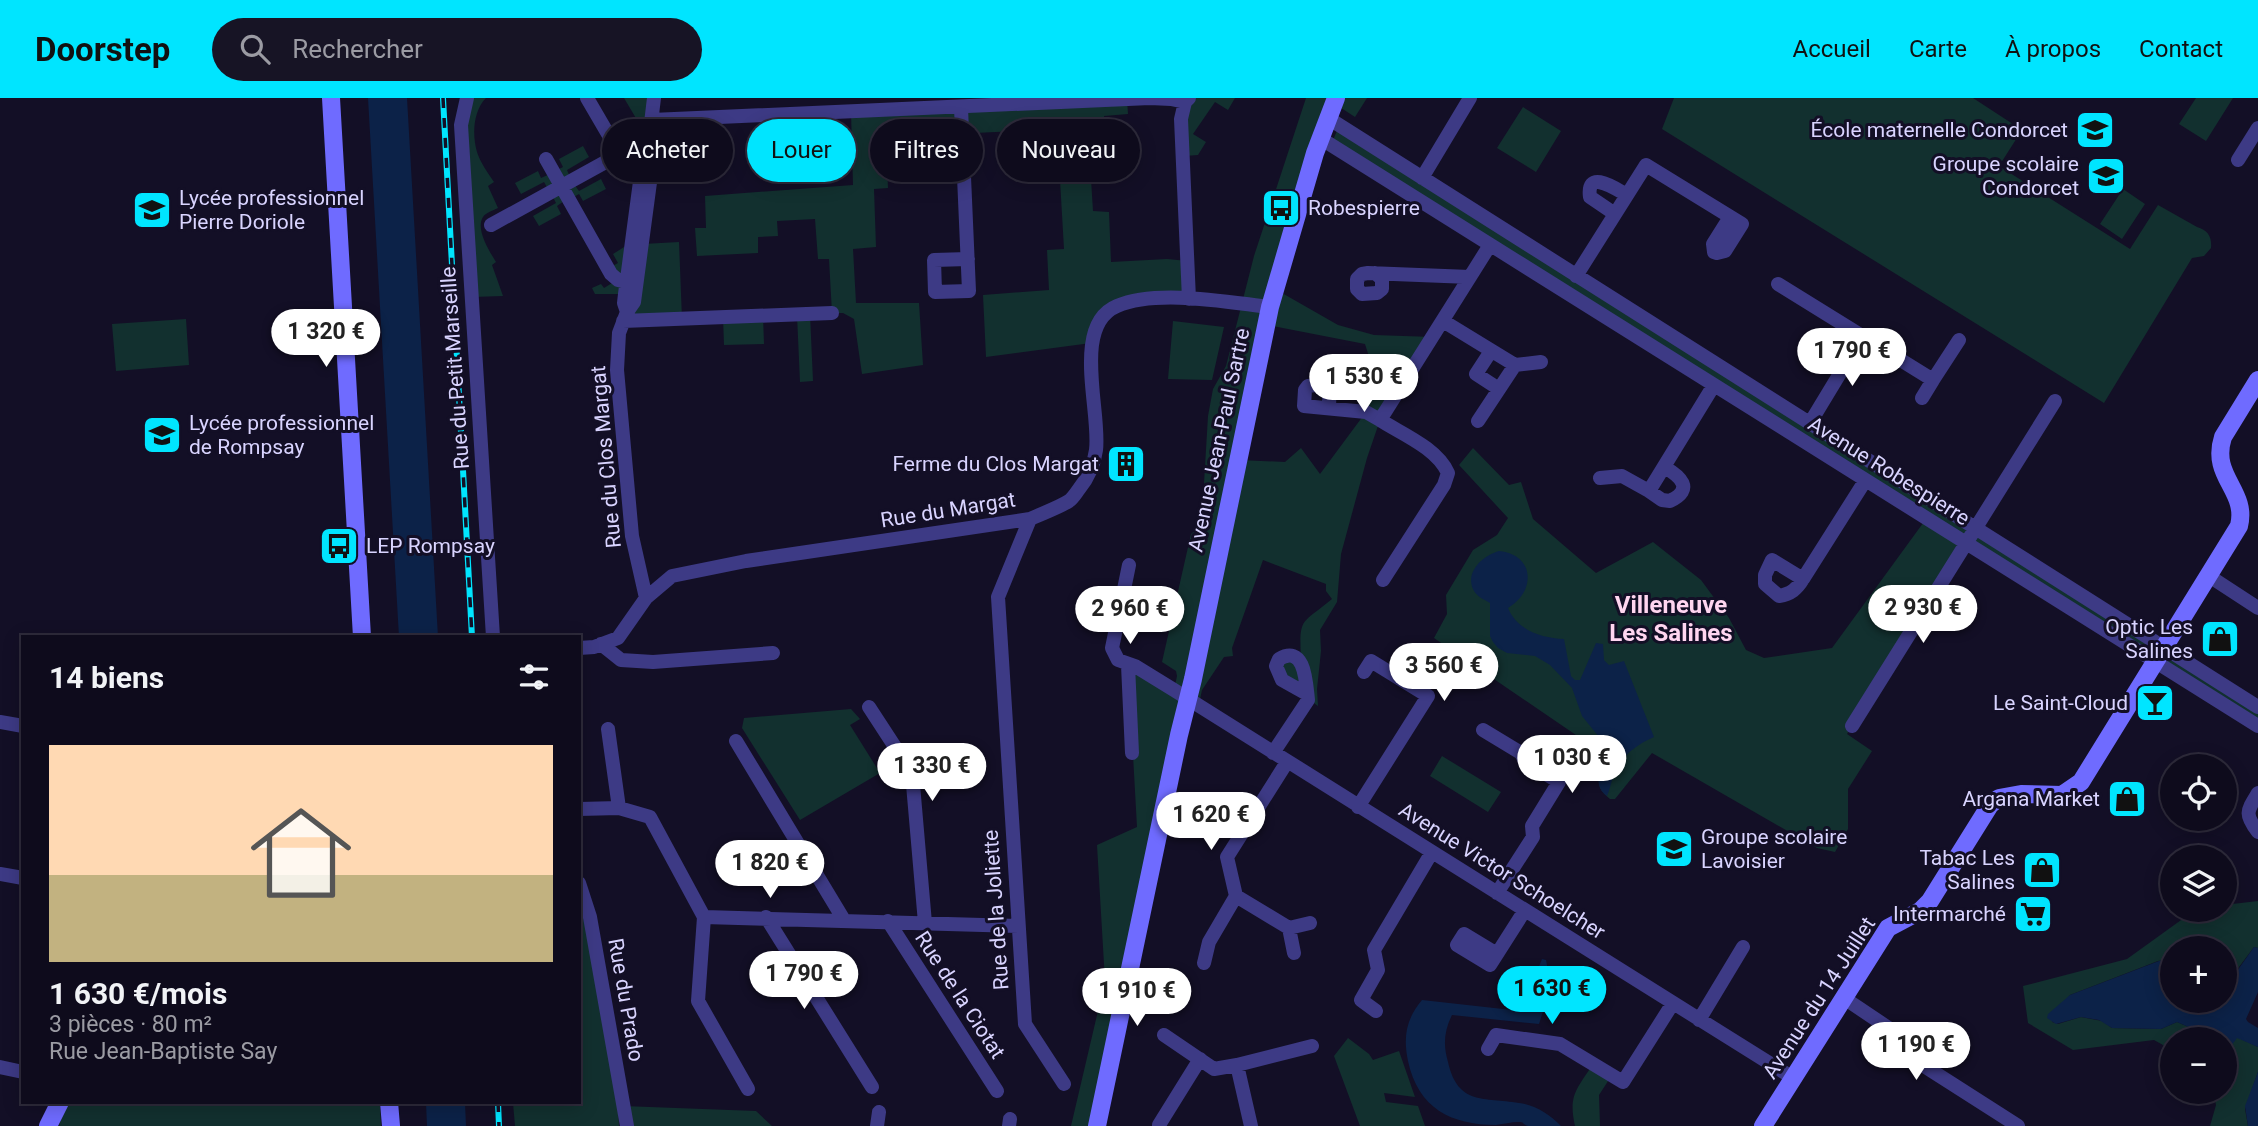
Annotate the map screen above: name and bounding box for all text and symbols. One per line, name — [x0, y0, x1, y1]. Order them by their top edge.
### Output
search box — [212, 18, 702, 81]
text: Doorstep — [35, 30, 170, 69]
icon: search — [236, 30, 274, 68]
text: Rechercher — [292, 34, 423, 64]
text: Accueil — [1792, 35, 1871, 63]
text: Carte — [1909, 35, 1967, 63]
text: À propos — [2005, 35, 2101, 63]
text: Contact — [2139, 35, 2223, 63]
school or university icon: École maternelle Condorcet — [2074, 109, 2116, 151]
place label: École maternelle Condorcet — [1811, 118, 2068, 142]
chip: Acheter — [602, 119, 733, 182]
chip: Louer — [747, 119, 856, 182]
chip: Filtres — [870, 119, 983, 182]
chip: Nouveau — [997, 119, 1140, 182]
place label: Groupe scolaire Condorcet — [1933, 152, 2079, 200]
school or university icon: Groupe scolaire Condorcet — [2085, 155, 2127, 197]
place label: Lycée professionnel Pierre Doriole — [179, 186, 364, 234]
bus stop icon: Robespierre — [1260, 187, 1302, 229]
school or university icon: Lycée professionnel Pierre Doriole — [131, 189, 173, 231]
place label: Robespierre — [1308, 196, 1420, 220]
street label: Rue du Petit Marseille — [436, 266, 474, 470]
pin: 1 320 € — [261, 310, 391, 369]
text: 1 320 € — [287, 318, 365, 345]
street label: Avenue Jean-Paul Sartre — [1184, 326, 1254, 554]
pin: 1 790 € — [1787, 328, 1917, 388]
text: 1 790 € — [1813, 337, 1891, 364]
pin: 1 530 € — [1299, 354, 1429, 414]
text: 1 530 € — [1325, 363, 1403, 390]
street label: Rue du Clos Margat — [586, 365, 626, 549]
place label: Lycée professionnel de Rompsay — [189, 411, 374, 459]
street label: Avenue Robespierre — [1804, 412, 1974, 530]
school or university icon: Lycée professionnel de Rompsay — [141, 414, 183, 456]
building icon: Ferme du Clos Margat — [1105, 443, 1147, 485]
place label: Ferme du Clos Margat — [892, 452, 1099, 476]
street label: Rue du Margat — [879, 487, 1017, 533]
bus stop icon: LEP Rompsay — [318, 525, 360, 567]
place label: LEP Rompsay — [366, 534, 495, 558]
pin: 2 930 € — [1858, 586, 1988, 645]
pin: 2 960 € — [1065, 587, 1195, 646]
district label: Villeneuve Les Salines — [1609, 591, 1733, 647]
text: 2 930 € — [1884, 594, 1962, 621]
text: 2 960 € — [1091, 595, 1169, 622]
place label: Optic Les Salines — [2105, 615, 2193, 663]
shop icon: Optic Les Salines — [2199, 618, 2241, 660]
pin: 3 560 € — [1379, 644, 1509, 703]
text: 3 560 € — [1405, 652, 1483, 679]
icon: filters — [515, 658, 553, 696]
text: 14 biens — [49, 660, 164, 695]
bar icon: Le Saint-Cloud — [2134, 682, 2176, 724]
place label: Le Saint-Cloud — [1993, 691, 2128, 715]
pin: 1 030 € — [1507, 736, 1637, 795]
pin: 1 330 € — [867, 744, 997, 803]
text: 1 030 € — [1533, 744, 1611, 771]
text: 1 330 € — [893, 752, 971, 779]
map controls — [2160, 754, 2237, 1104]
button: locate — [2160, 754, 2237, 831]
shop icon: Argana Market — [2106, 778, 2148, 820]
place label: Argana Market — [1963, 787, 2100, 811]
icon: home — [238, 790, 364, 916]
pin: 1 620 € — [1146, 792, 1276, 852]
street label: Avenue Victor Schoelcher — [1395, 798, 1609, 944]
text: 1 620 € — [1172, 801, 1250, 828]
place label: Groupe scolaire Lavoisier — [1701, 825, 1847, 873]
school or university icon: Groupe scolaire Lavoisier — [1653, 828, 1695, 870]
street label: Rue de la Joliette — [978, 829, 1014, 991]
pin: 1 820 € — [705, 840, 835, 900]
button: layers — [2160, 845, 2237, 922]
place label: Tabac Les Salines — [1920, 846, 2015, 894]
text: 1 820 € — [731, 849, 809, 876]
shop icon: Tabac Les Salines — [2021, 849, 2063, 891]
supermarket icon: Intermarché — [2012, 893, 2054, 935]
place label: Intermarché — [1893, 902, 2006, 926]
street label: Avenue du 14 Juillet — [1758, 913, 1880, 1083]
street label: Rue de la Ciotat — [910, 927, 1010, 1063]
button: + — [2160, 936, 2237, 1013]
street label: Rue du Prado — [603, 937, 649, 1064]
pin: 1 790 € — [739, 951, 869, 1011]
text: 1 790 € — [765, 960, 843, 987]
pin: 1 630 € — [1487, 967, 1617, 1026]
pin: 1 910 € — [1072, 968, 1202, 1028]
text: 1 630 € — [1513, 975, 1591, 1002]
text: 1 630 €/mois — [49, 976, 227, 1011]
text: 1 910 € — [1098, 977, 1176, 1004]
text: 3 pièces · 80 m² — [49, 1011, 212, 1038]
pin: 1 190 € — [1851, 1023, 1981, 1082]
button: − — [2160, 1027, 2237, 1104]
text: 1 190 € — [1877, 1031, 1955, 1058]
text: Rue Jean-Baptiste Say — [49, 1038, 277, 1065]

